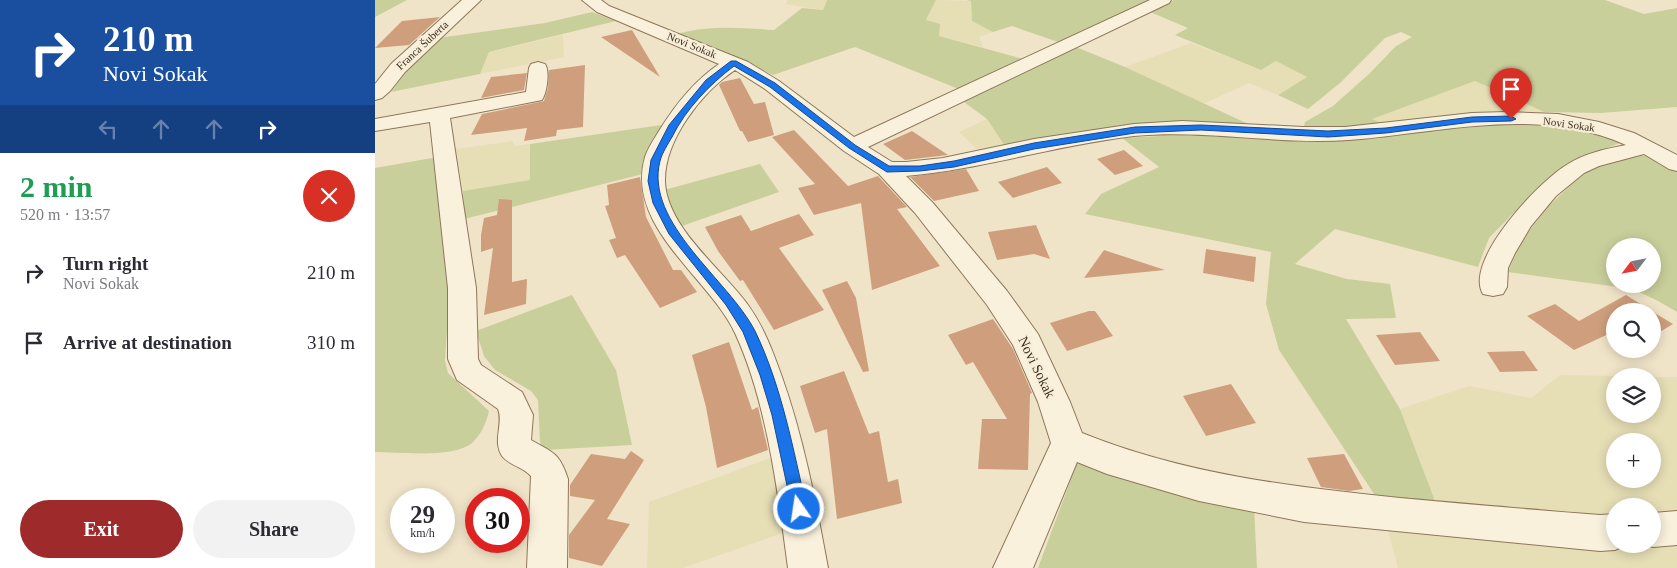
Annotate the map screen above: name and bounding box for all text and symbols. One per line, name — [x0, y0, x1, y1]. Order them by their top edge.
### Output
street label: Franca Šuberta — [394, 18, 450, 72]
icon: right — [20, 20, 85, 85]
text: 210 m — [103, 20, 193, 59]
street label: Novi Sokak — [666, 30, 719, 61]
text: Novi Sokak — [103, 61, 208, 86]
pin — [1490, 68, 1532, 119]
icon: arrive — [1497, 75, 1525, 103]
street label: Novi Sokak — [1542, 114, 1596, 134]
icon: left — [94, 115, 122, 143]
icon: ahead — [147, 115, 175, 143]
icon: ahead — [200, 115, 228, 143]
icon: right — [253, 115, 281, 143]
text: 2 min — [20, 170, 93, 203]
button: close — [303, 170, 355, 222]
text: 520 m · 13:57 — [20, 206, 110, 223]
north arrow — [1606, 238, 1661, 292]
map controls — [1606, 238, 1661, 553]
text: Turn right — [63, 253, 148, 274]
icon: right — [20, 259, 48, 287]
text: 210 m — [307, 262, 355, 283]
text: Novi Sokak — [63, 275, 139, 292]
button: search — [1606, 303, 1661, 358]
icon: arrive — [20, 329, 48, 357]
text: Arrive at destination — [63, 332, 232, 353]
text: 310 m — [307, 332, 355, 353]
street label: Novi Sokak — [1015, 334, 1058, 400]
button: layers — [1606, 368, 1661, 423]
button: + — [1606, 433, 1661, 488]
position arrow — [772, 482, 824, 534]
speed limit sign: 30 — [465, 488, 530, 553]
button: − — [1606, 498, 1661, 553]
button: Exit — [20, 500, 183, 558]
button: Share — [193, 500, 355, 558]
text: 29 — [410, 501, 435, 528]
text: km/h — [410, 526, 435, 540]

